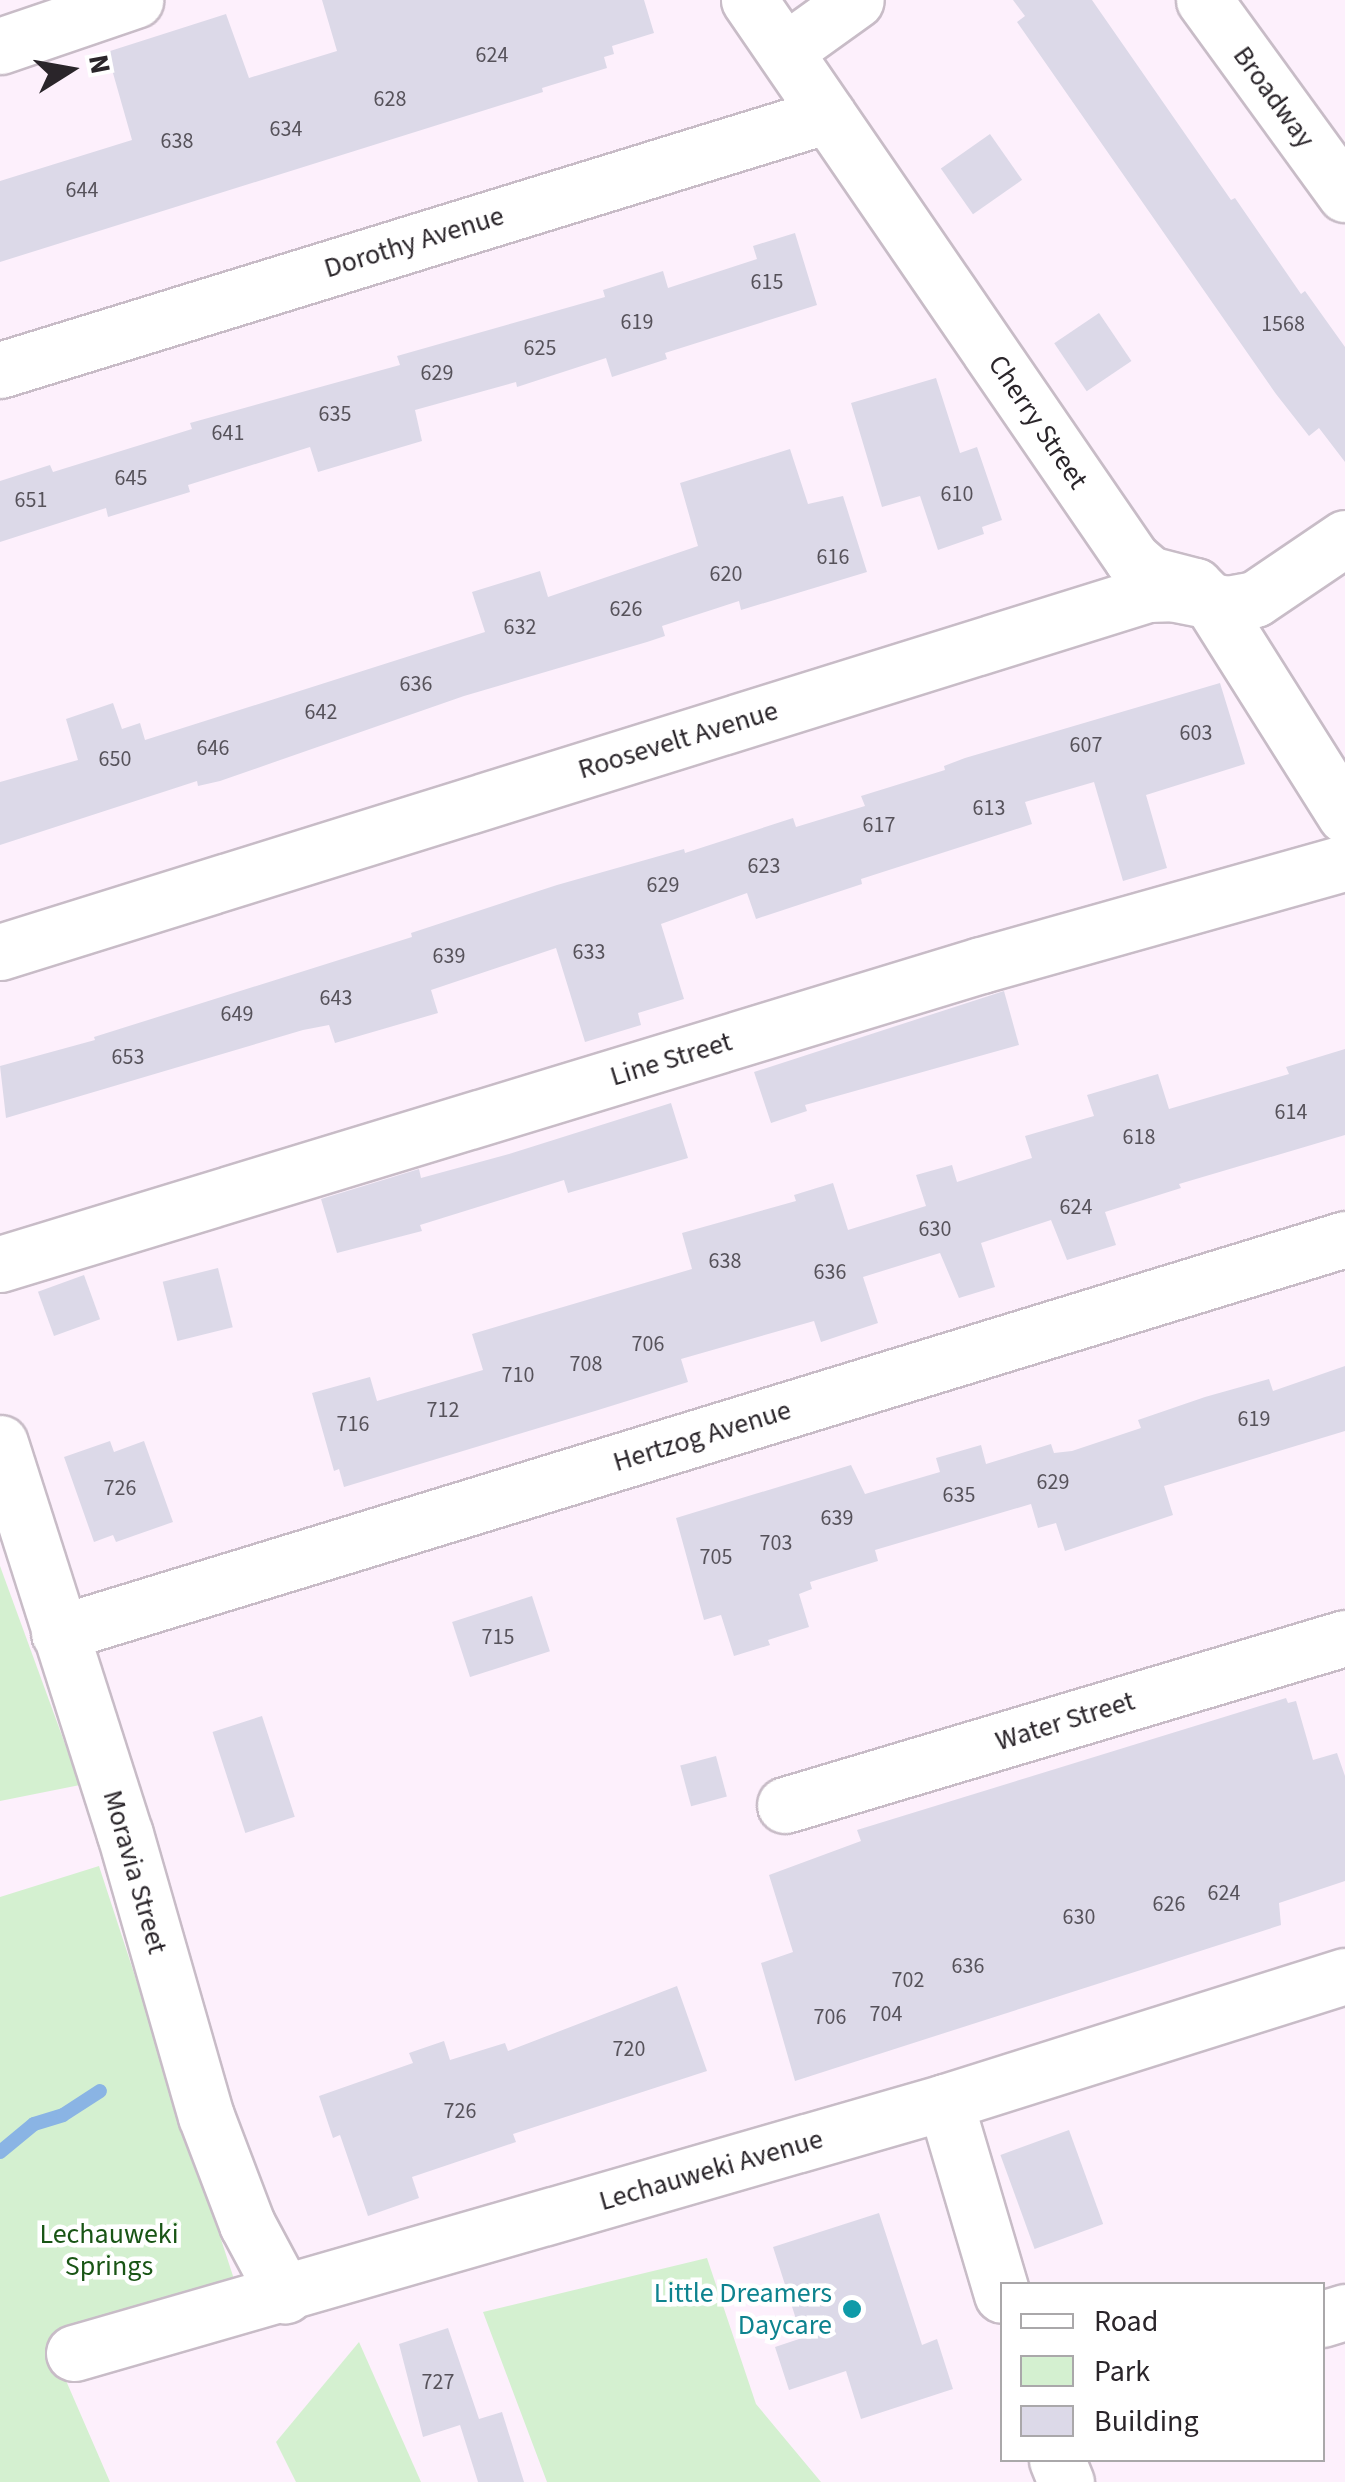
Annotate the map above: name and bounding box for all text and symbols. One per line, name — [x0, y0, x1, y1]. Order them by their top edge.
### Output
north arrow — [20, 20, 120, 120]
street label: Broadway — [1226, 40, 1322, 154]
house number: 624 — [476, 43, 508, 69]
text: N — [78, 51, 121, 77]
house number: 628 — [374, 87, 406, 113]
house number: 634 — [270, 117, 302, 143]
house number: 638 — [161, 129, 193, 155]
house number: 644 — [66, 178, 98, 204]
street label: Dorothy Avenue — [320, 199, 508, 285]
house number: 615 — [751, 270, 783, 296]
house number: 619 — [621, 310, 653, 336]
house number: 1568 — [1261, 312, 1305, 338]
house number: 625 — [524, 336, 556, 362]
street label: Cherry Street — [981, 349, 1095, 495]
house number: 629 — [421, 361, 453, 387]
house number: 635 — [319, 402, 351, 428]
house number: 641 — [212, 421, 244, 447]
house number: 645 — [115, 466, 147, 492]
house number: 610 — [941, 482, 973, 508]
house number: 651 — [15, 488, 47, 514]
house number: 616 — [817, 545, 849, 571]
house number: 620 — [710, 562, 742, 588]
house number: 626 — [610, 597, 642, 623]
house number: 632 — [504, 615, 536, 641]
house number: 636 — [400, 672, 432, 698]
street label: Roosevelt Avenue — [574, 694, 782, 786]
house number: 642 — [305, 700, 337, 726]
house number: 603 — [1180, 721, 1212, 747]
house number: 607 — [1070, 733, 1102, 759]
house number: 646 — [197, 736, 229, 762]
house number: 650 — [99, 747, 131, 773]
house number: 613 — [973, 796, 1005, 822]
house number: 617 — [863, 813, 895, 839]
house number: 623 — [748, 854, 780, 880]
house number: 629 — [647, 873, 679, 899]
house number: 633 — [573, 940, 605, 966]
house number: 639 — [433, 944, 465, 970]
house number: 643 — [320, 986, 352, 1012]
house number: 649 — [221, 1002, 253, 1028]
street label: Line Street — [606, 1025, 736, 1093]
house number: 653 — [112, 1045, 144, 1071]
house number: 614 — [1275, 1100, 1307, 1126]
house number: 618 — [1123, 1125, 1155, 1151]
house number: 624 — [1060, 1195, 1092, 1221]
house number: 630 — [919, 1217, 951, 1243]
house number: 638 — [709, 1249, 741, 1275]
house number: 636 — [814, 1260, 846, 1286]
house number: 706 — [632, 1332, 664, 1358]
house number: 708 — [570, 1352, 602, 1378]
house number: 710 — [502, 1363, 534, 1389]
street label: Hertzog Avenue — [609, 1393, 795, 1479]
house number: 712 — [427, 1398, 459, 1424]
house number: 619 — [1238, 1407, 1270, 1433]
house number: 716 — [337, 1412, 369, 1438]
house number: 629 — [1037, 1470, 1069, 1496]
house number: 726 — [104, 1476, 136, 1502]
house number: 635 — [943, 1483, 975, 1509]
house number: 639 — [821, 1506, 853, 1532]
house number: 703 — [760, 1531, 792, 1557]
house number: 705 — [700, 1545, 732, 1571]
house number: 715 — [482, 1625, 514, 1651]
street label: Water Street — [991, 1684, 1139, 1758]
street label: Moravia Street — [96, 1786, 174, 1958]
house number: 624 — [1208, 1881, 1240, 1907]
house number: 626 — [1153, 1892, 1185, 1918]
house number: 630 — [1063, 1905, 1095, 1931]
house number: 636 — [952, 1954, 984, 1980]
house number: 702 — [892, 1968, 924, 1994]
house number: 704 — [870, 2002, 902, 2028]
house number: 706 — [814, 2005, 846, 2031]
house number: 720 — [613, 2037, 645, 2063]
house number: 726 — [444, 2099, 476, 2125]
street label: Lechauweki Avenue — [595, 2122, 827, 2218]
park label: Lechauweki Springs — [39, 2217, 179, 2283]
place label: Little Dreamers Daycare — [654, 2276, 832, 2342]
legend — [1000, 2282, 1325, 2462]
marker: Little Dreamers Daycare — [841, 2298, 863, 2320]
text: Road — [1094, 2300, 1158, 2343]
text: Park — [1094, 2350, 1150, 2393]
house number: 727 — [422, 2370, 454, 2396]
text: Building — [1094, 2400, 1199, 2443]

